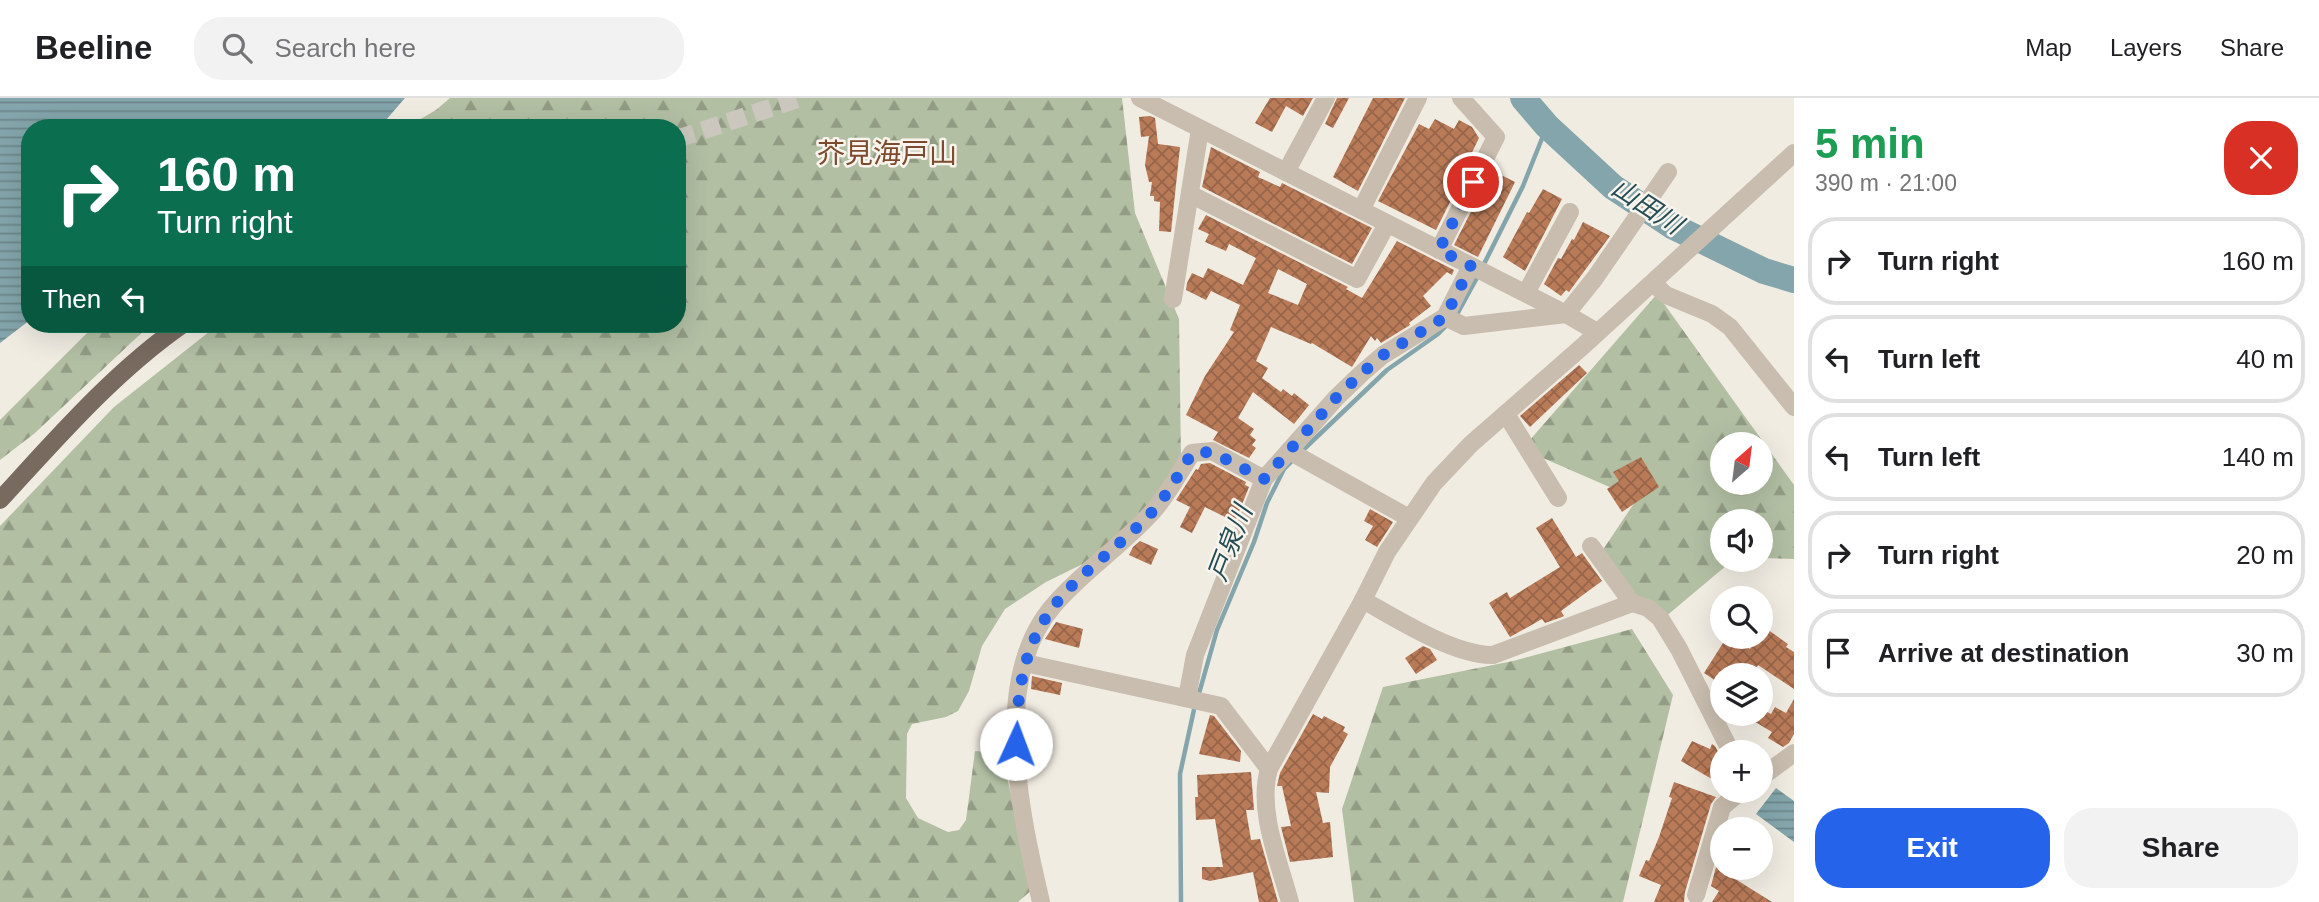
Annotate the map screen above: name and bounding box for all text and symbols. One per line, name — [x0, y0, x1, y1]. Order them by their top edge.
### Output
search box — [194, 17, 684, 80]
text: Beeline — [35, 29, 152, 66]
icon: search — [218, 29, 256, 67]
text: Search here — [274, 33, 416, 63]
text: Map — [2025, 34, 2072, 61]
text: Layers — [2110, 34, 2182, 61]
text: Share — [2220, 34, 2284, 61]
text: 5 min — [1815, 120, 1925, 167]
button: close — [2224, 121, 2298, 195]
district label: 芥見海戸山 — [817, 138, 957, 169]
icon: right — [42, 147, 133, 238]
text: 160 m — [157, 147, 296, 201]
pin — [1443, 152, 1503, 212]
icon: arrive — [1454, 163, 1492, 201]
text: 390 m · 21:00 — [1815, 170, 1957, 196]
water label: 山田川 — [1606, 172, 1690, 241]
text: Turn right — [157, 204, 293, 240]
icon: right — [1819, 242, 1857, 280]
text: Turn right — [1878, 246, 1999, 276]
text: 160 m — [2222, 246, 2294, 276]
icon: left — [115, 280, 153, 318]
text: Then — [42, 284, 101, 314]
icon: left — [1819, 340, 1857, 378]
text: Turn left — [1878, 344, 1980, 374]
text: 40 m — [2236, 344, 2294, 374]
north arrow — [1710, 432, 1773, 495]
map controls — [1710, 432, 1773, 880]
icon: left — [1819, 438, 1857, 476]
text: Turn left — [1878, 442, 1980, 472]
text: 140 m — [2222, 442, 2294, 472]
water label: 戸泉川 — [1202, 498, 1259, 585]
button: sound — [1710, 509, 1773, 572]
icon: right — [1819, 536, 1857, 574]
text: Turn right — [1878, 540, 1999, 570]
text: 20 m — [2236, 540, 2294, 570]
button: search — [1710, 586, 1773, 649]
icon: arrive — [1819, 634, 1857, 672]
text: Arrive at destination — [1878, 638, 2129, 668]
text: 30 m — [2236, 638, 2294, 668]
button: layers — [1710, 663, 1773, 726]
position arrow — [979, 707, 1053, 781]
button: + — [1710, 740, 1773, 803]
button: Exit — [1815, 808, 2050, 888]
button: Share — [2064, 808, 2298, 888]
button: − — [1710, 817, 1773, 880]

